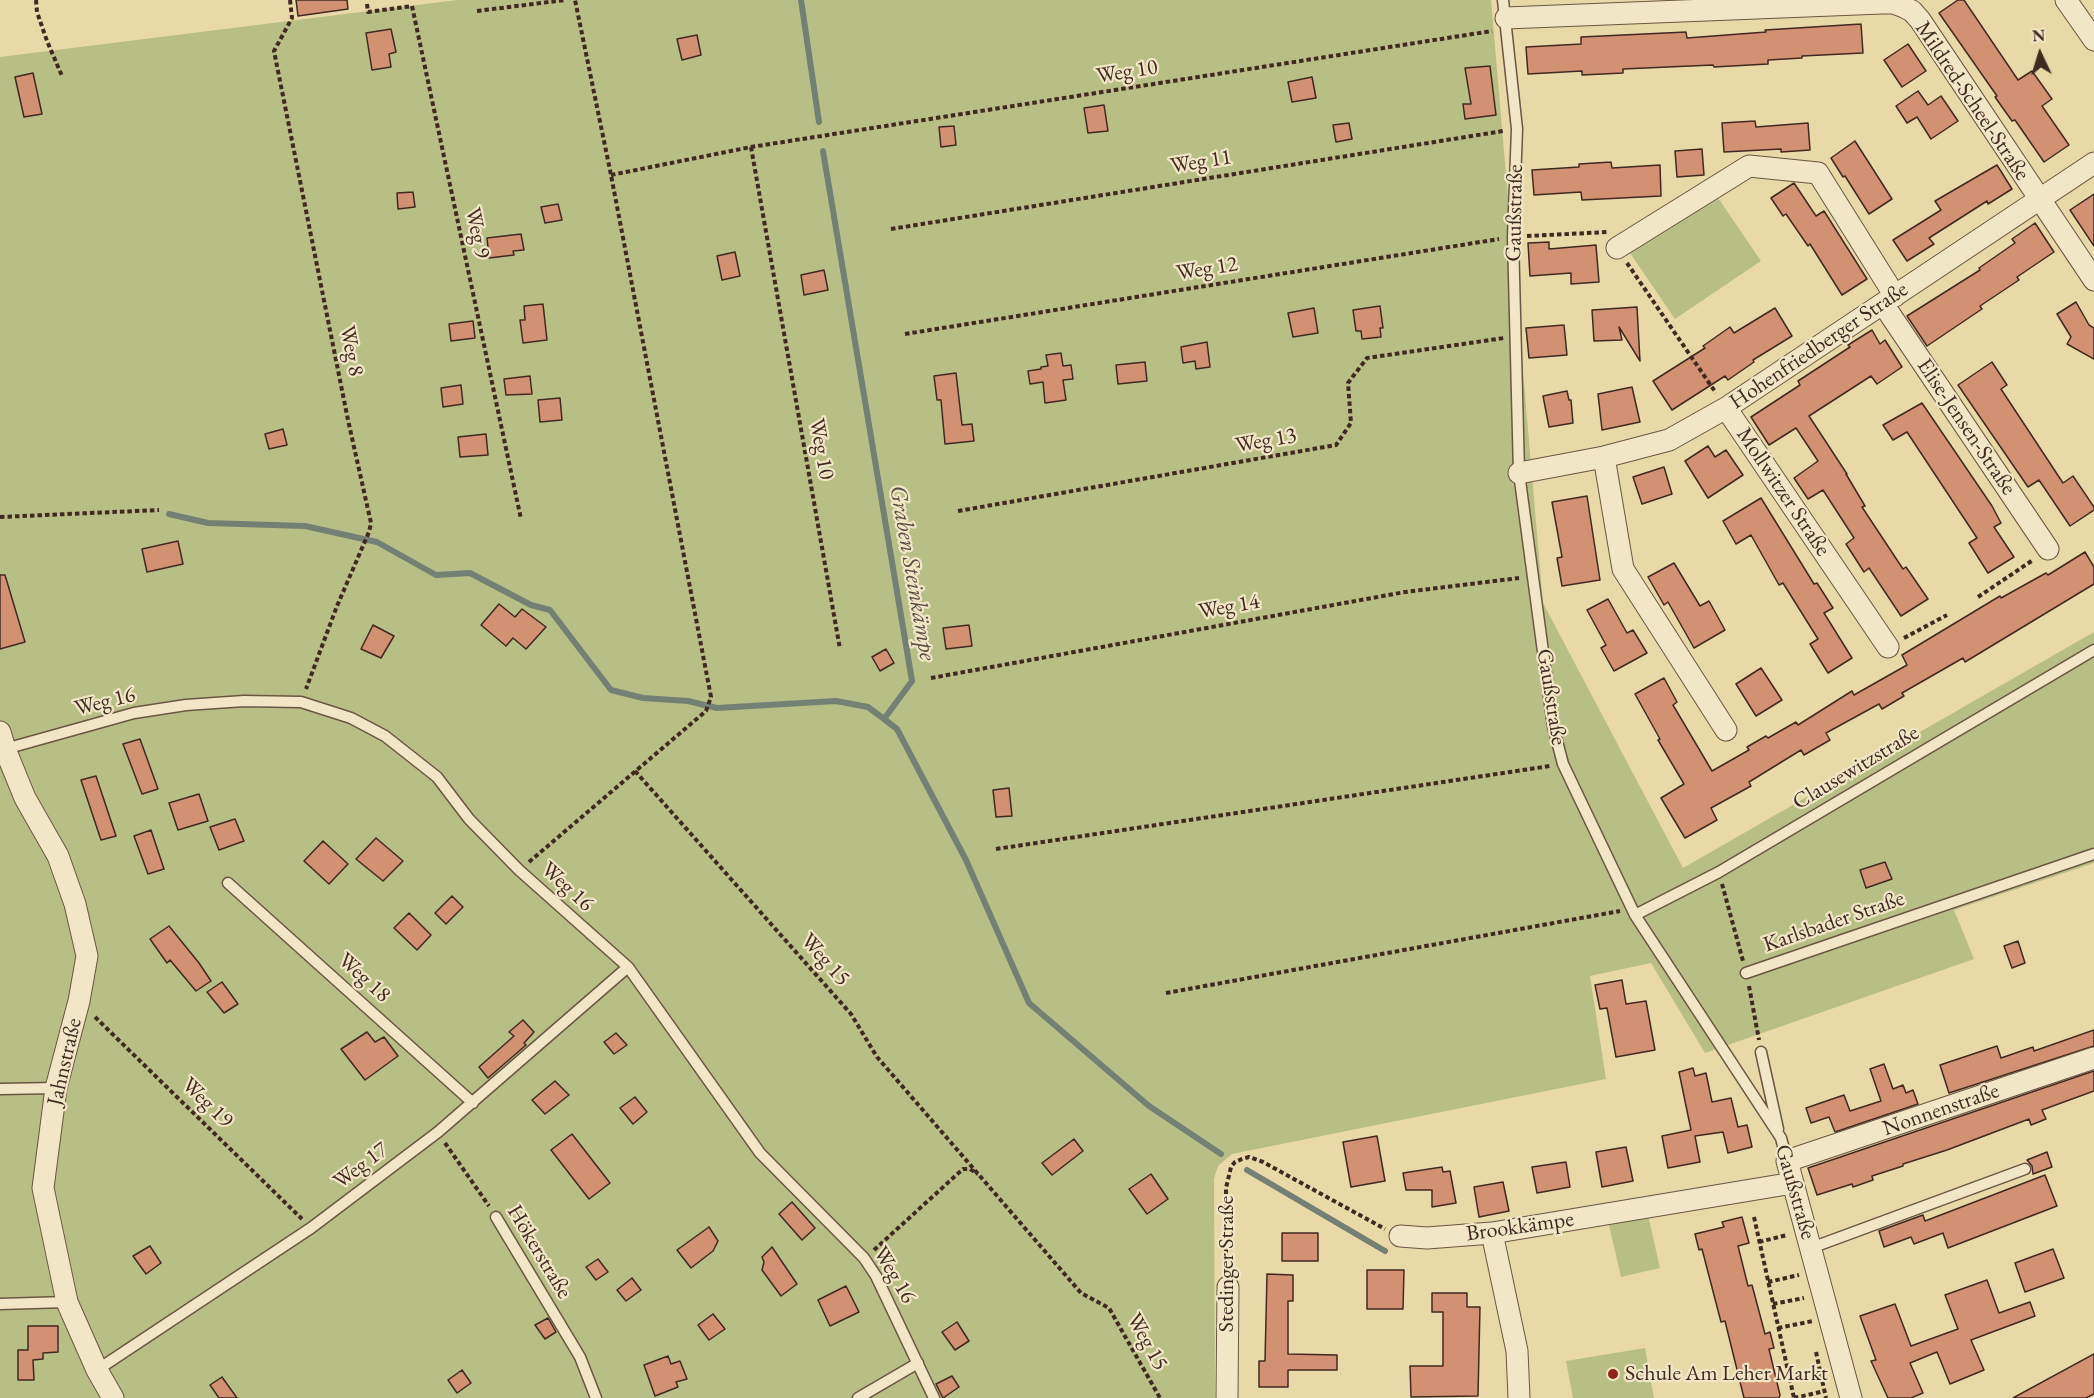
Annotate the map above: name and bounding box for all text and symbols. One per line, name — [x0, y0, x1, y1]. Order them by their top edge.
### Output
street label: Mildred-Scheel-Straße — [1909, 16, 2035, 186]
north arrow — [2010, 24, 2070, 84]
text: N — [2032, 25, 2046, 46]
street label: Weg 10 — [1095, 54, 1159, 90]
street label: Weg 11 — [1169, 144, 1233, 180]
street label: Gaußstraße — [1501, 164, 1529, 262]
street label: Weg 9 — [459, 205, 495, 261]
street label: Weg 12 — [1175, 251, 1239, 287]
street label: Hohenfriedberger Straße — [1725, 277, 1913, 415]
street label: Weg 8 — [333, 323, 369, 379]
street label: Elise-Jensen-Straße — [1911, 354, 2021, 500]
street label: Weg 10 — [803, 416, 839, 482]
street label: Weg 13 — [1233, 423, 1299, 459]
street label: Mollwitzer Straße — [1730, 423, 1836, 561]
water label: Graben Steinkämpe — [882, 483, 942, 663]
street label: Weg 14 — [1196, 589, 1262, 625]
street label: Gaußstraße — [1530, 647, 1572, 747]
street label: Weg 16 — [72, 682, 138, 722]
street label: Clausewitzstraße — [1788, 720, 1924, 816]
street label: Weg 16 — [535, 857, 599, 917]
street label: Karlsbader Straße — [1760, 885, 1908, 959]
street label: Weg 15 — [795, 928, 855, 992]
street label: Weg 18 — [332, 948, 396, 1008]
street label: Jahnstraße — [42, 1016, 88, 1108]
street label: Weg 19 — [176, 1072, 238, 1134]
street label: Nonnenstraße — [1879, 1078, 2003, 1142]
street label: Weg 17 — [328, 1137, 394, 1195]
street label: Gaußstraße — [1769, 1142, 1821, 1242]
street label: Stedinger Straße — [1214, 1196, 1240, 1332]
street label: Hökerstraße — [501, 1200, 577, 1304]
street label: Brookkämpe — [1465, 1206, 1575, 1248]
street label: Weg 16 — [867, 1242, 921, 1308]
street label: Weg 15 — [1121, 1309, 1173, 1375]
place label: Schule Am Leher Markt — [1625, 1361, 1828, 1387]
marker: Schule Am Leher Markt — [1606, 1367, 1620, 1381]

